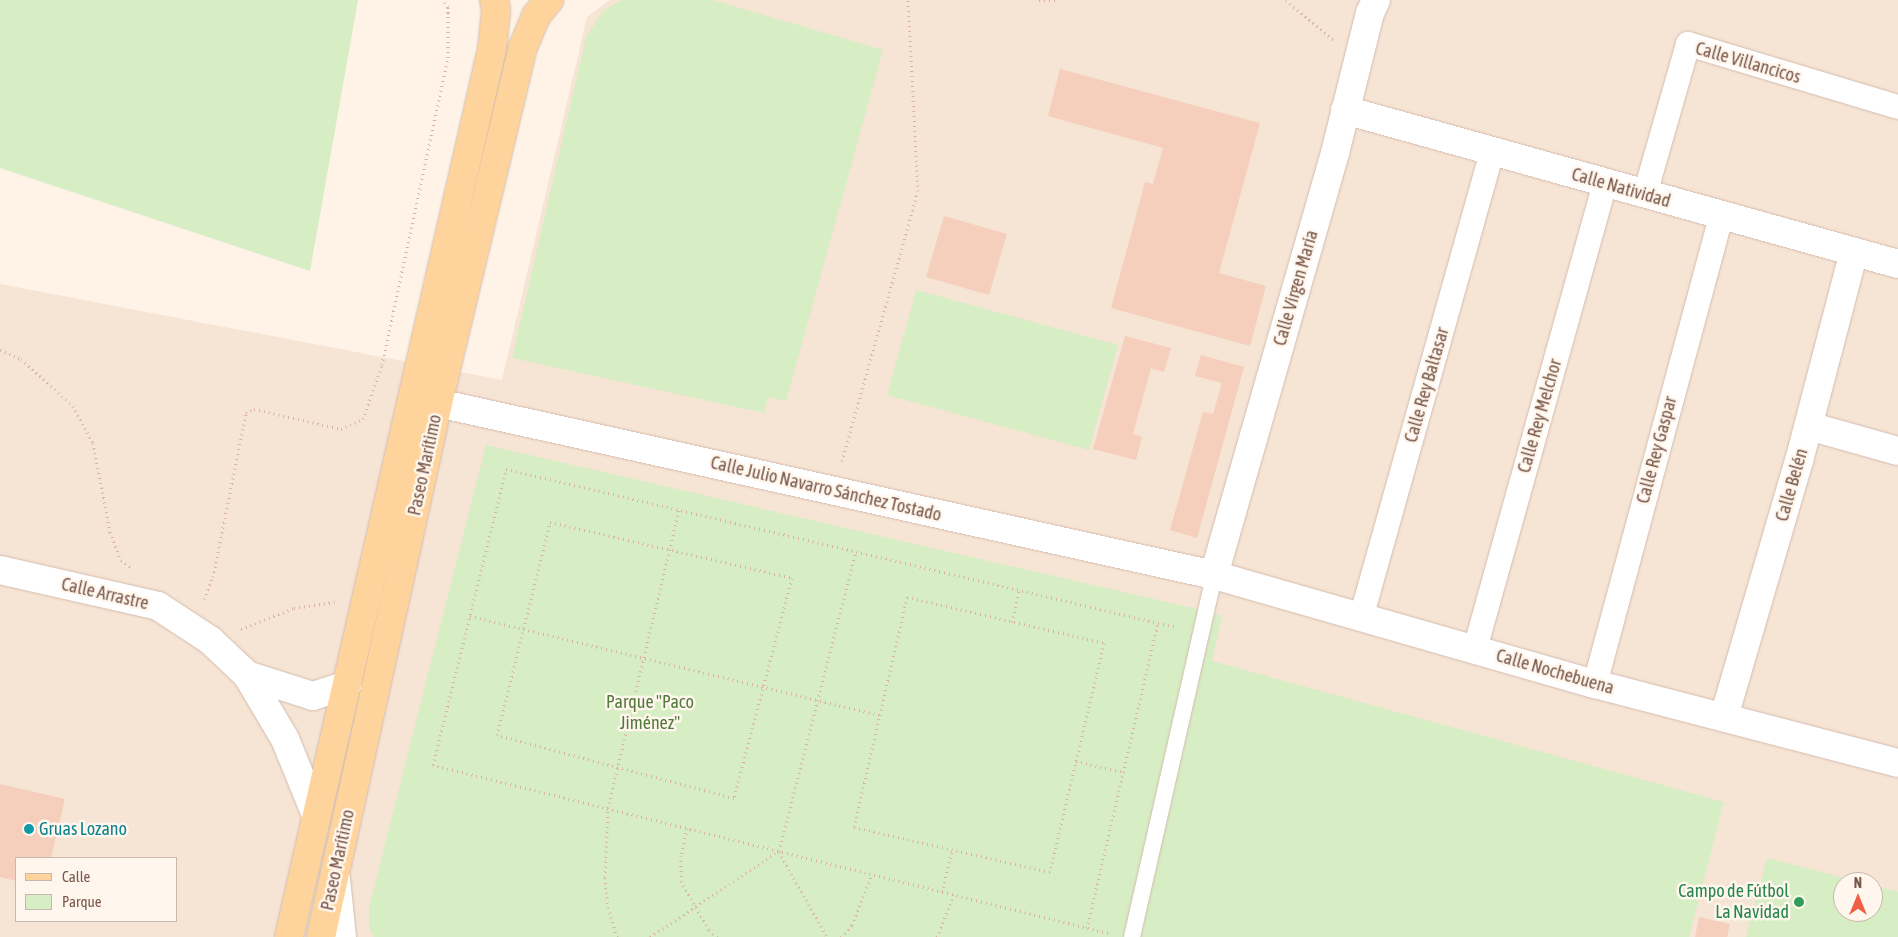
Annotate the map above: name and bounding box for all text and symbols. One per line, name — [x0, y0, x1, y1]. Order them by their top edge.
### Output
street label: Calle Villancicos — [1693, 38, 1803, 88]
street label: Calle Natividad — [1569, 164, 1673, 212]
street label: Calle Virgen María — [1269, 228, 1323, 348]
street label: Calle Rey Baltasar — [1400, 325, 1454, 445]
street label: Calle Rey Melchor — [1513, 357, 1567, 475]
street label: Calle Rey Gaspar — [1632, 394, 1682, 506]
street label: Paseo Marítimo — [404, 412, 446, 518]
street label: Calle Belén — [1771, 446, 1813, 524]
street label: Calle Julio Navarro Sánchez Tostado — [708, 452, 944, 526]
street label: Calle Arrastre — [59, 573, 151, 615]
street label: Calle Nochebuena — [1494, 645, 1616, 699]
park label: Parque "Paco Jiménez" — [606, 692, 694, 734]
street label: Paseo Marítimo — [317, 807, 359, 913]
place label: Gruas Lozano — [39, 818, 127, 840]
marker: Gruas Lozano — [23, 823, 35, 835]
legend — [15, 857, 178, 922]
text: Calle — [62, 868, 90, 885]
north arrow — [1833, 872, 1883, 922]
text: N — [1854, 875, 1862, 891]
place label: Campo de Fútbol La Navidad — [1678, 881, 1789, 924]
text: Parque — [62, 893, 102, 910]
marker: Campo de Fútbol La Navidad — [1793, 896, 1805, 908]

